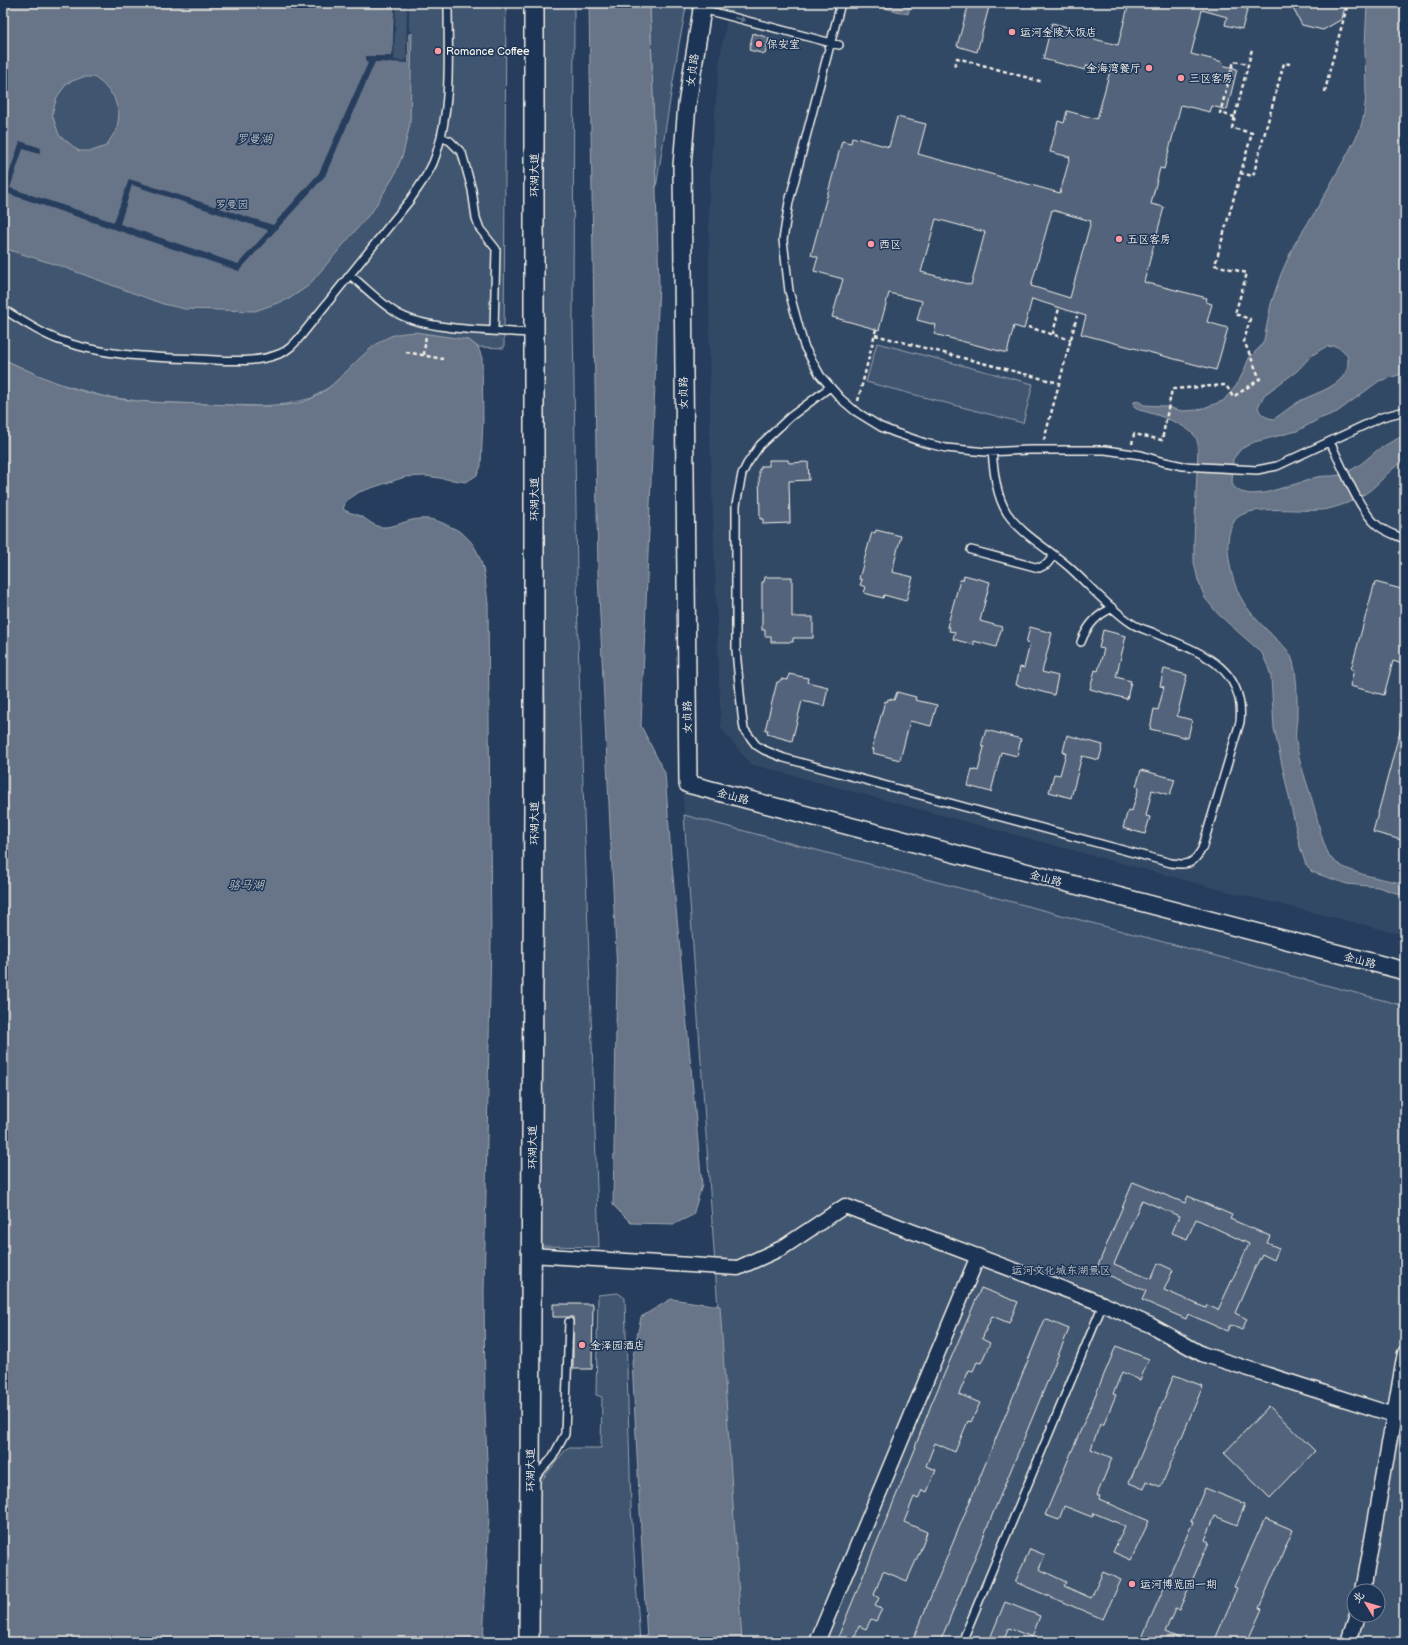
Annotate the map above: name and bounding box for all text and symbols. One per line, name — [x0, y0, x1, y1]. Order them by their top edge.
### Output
one-way arrow — [734, 16, 746, 22]
place label: 运河金陵大饭店 — [1020, 26, 1097, 39]
marker: 运河金陵大饭店 — [1007, 27, 1017, 37]
place label: 保安室 — [767, 38, 800, 51]
marker: 保安室 — [754, 39, 764, 49]
place label: Romance Coffee — [446, 45, 530, 58]
marker: Romance Coffee — [433, 46, 443, 56]
street label: 女贞路 — [684, 53, 701, 87]
place label: 金海湾餐厅 — [1086, 62, 1141, 75]
marker: 金海湾餐厅 — [1144, 63, 1154, 73]
place label: 三区客房 — [1189, 72, 1233, 85]
marker: 三区客房 — [1176, 73, 1186, 83]
water label: 罗曼湖 — [236, 132, 273, 147]
street label: 环湖大道 — [528, 153, 541, 197]
park label: 罗曼园 — [216, 198, 249, 211]
place label: 五区客房 — [1127, 233, 1171, 246]
marker: 五区客房 — [1114, 234, 1124, 244]
place label: 西区 — [879, 238, 901, 251]
marker: 西区 — [866, 239, 876, 249]
street label: 女贞路 — [677, 376, 690, 410]
street label: 环湖大道 — [528, 477, 541, 521]
street label: 女贞路 — [681, 700, 694, 734]
street label: 金山路 — [715, 786, 750, 807]
street label: 环湖大道 — [528, 801, 541, 845]
street label: 金山路 — [1028, 868, 1063, 889]
water label: 骆马湖 — [228, 878, 265, 893]
street label: 金山路 — [1342, 950, 1377, 971]
street label: 环湖大道 — [526, 1125, 539, 1169]
park label: 运河文化城东湖景区 — [1012, 1264, 1111, 1277]
place label: 金泽园酒店 — [590, 1339, 645, 1352]
marker: 金泽园酒店 — [577, 1340, 587, 1350]
street label: 环湖大道 — [524, 1448, 537, 1492]
place label: 运河博览园一期 — [1140, 1578, 1217, 1591]
marker: 运河博览园一期 — [1127, 1579, 1137, 1589]
north arrow — [1346, 1583, 1386, 1623]
text: 北 — [1350, 1589, 1367, 1605]

